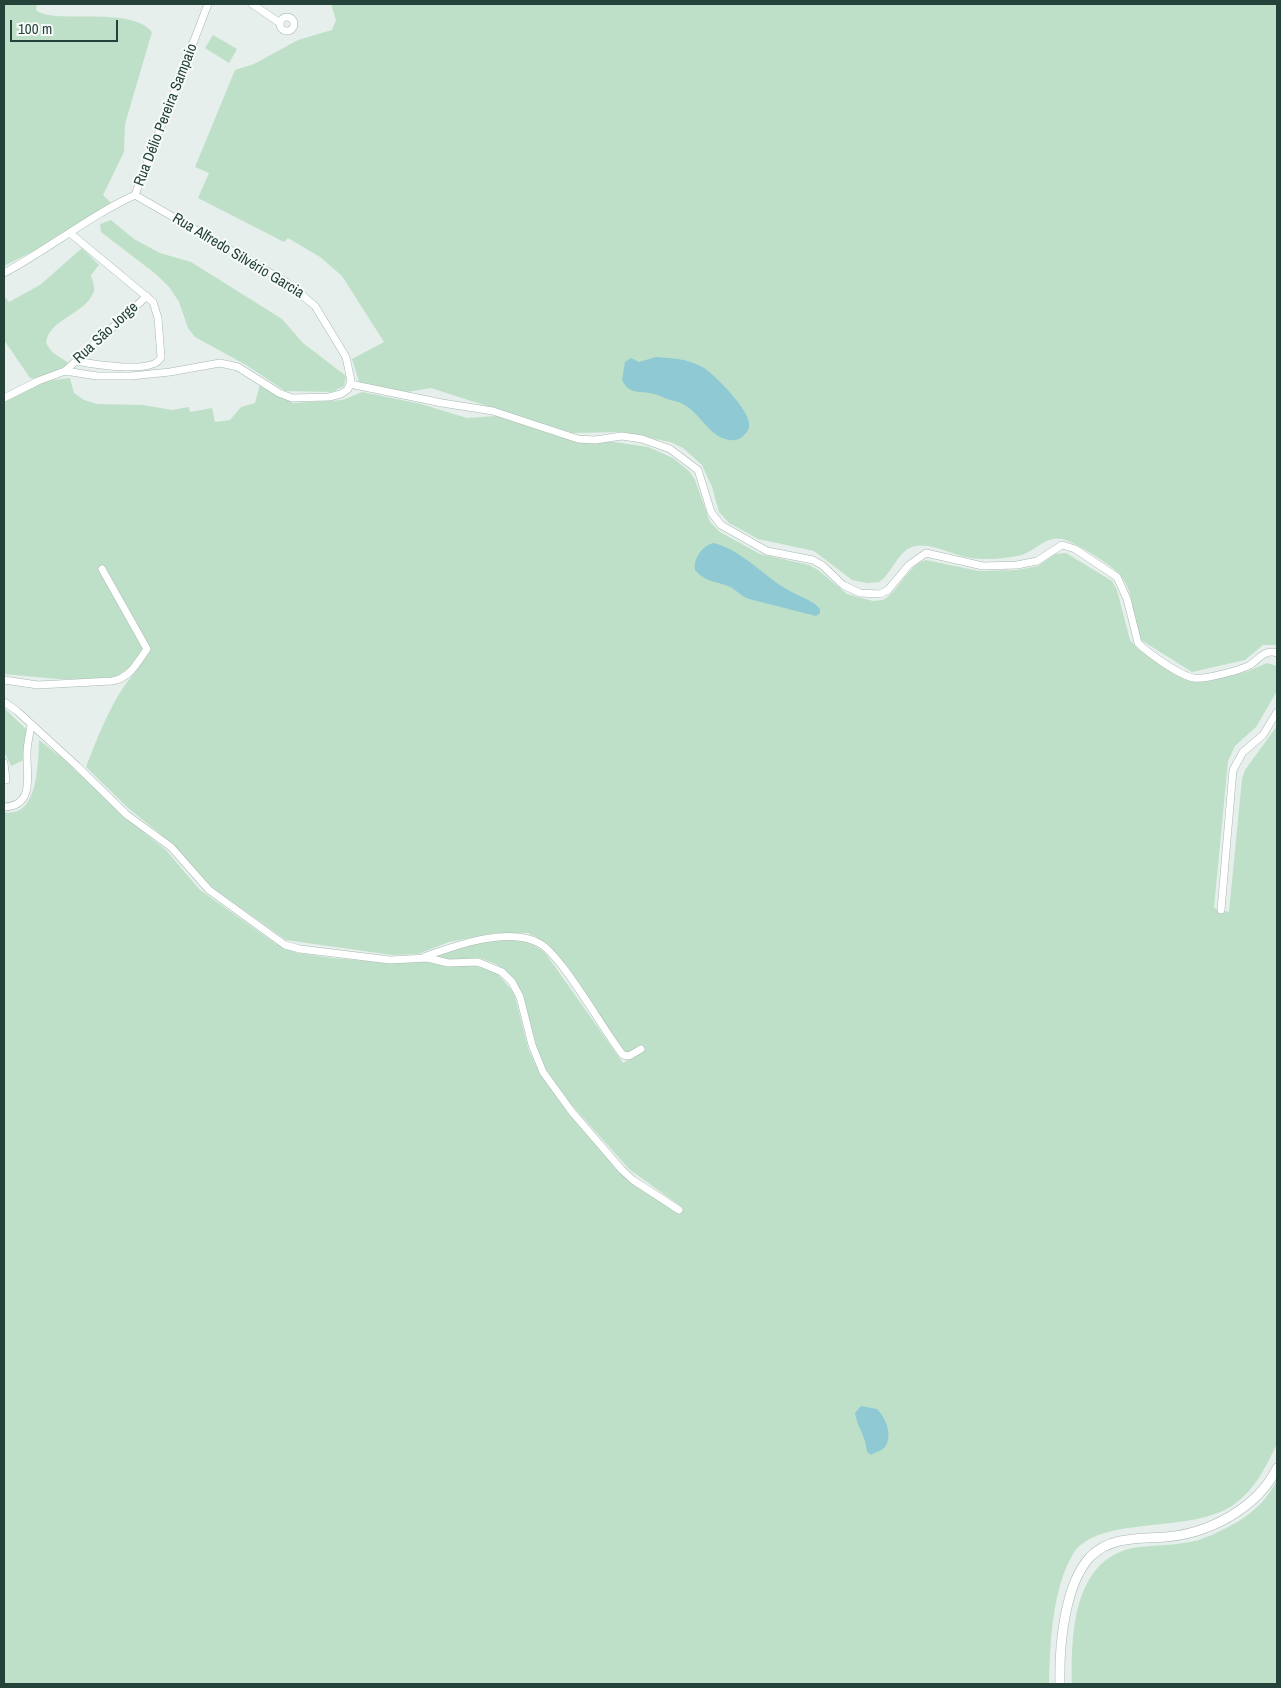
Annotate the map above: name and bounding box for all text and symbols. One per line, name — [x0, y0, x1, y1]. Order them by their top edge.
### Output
scale bar — [12, 10, 120, 42]
text: 100 m — [18, 18, 52, 39]
street label: Rua Délio Pereira Sampaio — [131, 41, 201, 189]
street label: Rua Alfredo Silvério Garcia — [169, 210, 307, 302]
street label: Rua São Jorge — [70, 298, 142, 368]

